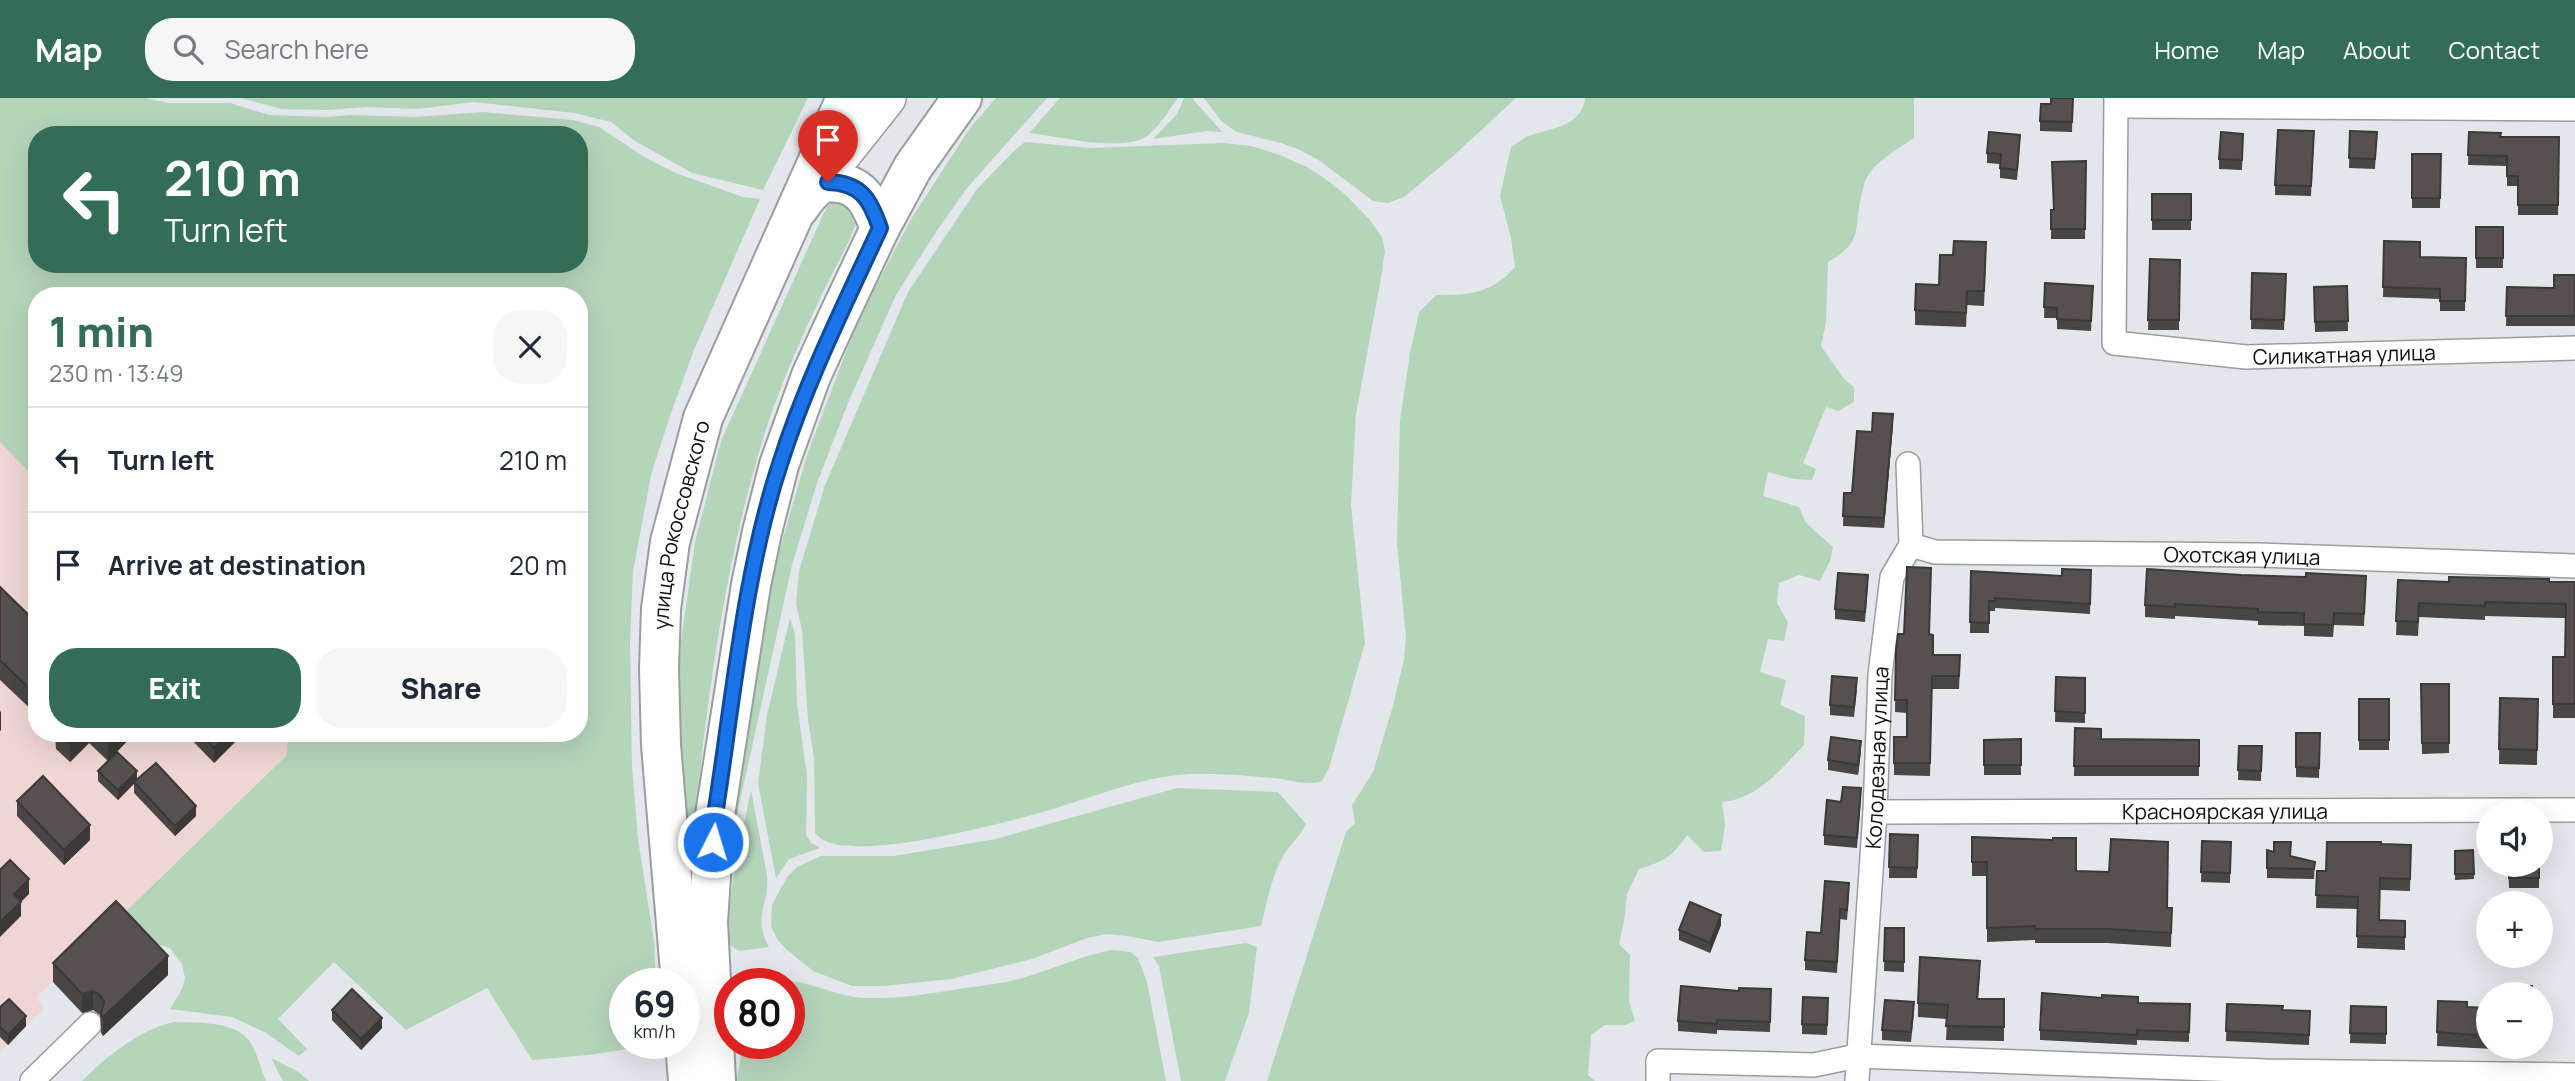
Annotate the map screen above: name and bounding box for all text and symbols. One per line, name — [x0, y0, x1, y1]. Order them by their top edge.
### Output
search box — [145, 18, 635, 81]
text: Map — [35, 27, 103, 72]
icon: search — [169, 30, 207, 68]
text: Search here — [225, 31, 369, 67]
text: Home — [2154, 33, 2219, 66]
text: Map — [2257, 33, 2305, 66]
text: About — [2343, 33, 2411, 66]
text: Contact — [2449, 33, 2540, 66]
pin — [798, 110, 858, 182]
icon: arrive — [809, 121, 847, 159]
text: 210 m — [164, 144, 301, 211]
icon: left — [49, 154, 140, 245]
text: Turn left — [164, 208, 288, 252]
text: 1 min — [49, 302, 154, 360]
button: close — [493, 310, 567, 384]
street label: Силикатная улица — [2252, 338, 2436, 371]
text: 230 m · 13:49 — [49, 357, 184, 389]
street label: улица Рокоссовского — [646, 417, 716, 630]
icon: left — [49, 441, 87, 479]
text: Turn left — [108, 442, 215, 478]
text: 210 m — [499, 442, 567, 478]
street label: Охотская улица — [2163, 540, 2321, 571]
icon: arrive — [49, 546, 87, 584]
text: Arrive at destination — [108, 547, 366, 583]
text: 20 m — [509, 547, 567, 583]
button: Exit — [49, 648, 301, 728]
button: Share — [315, 648, 567, 728]
street label: Колодезная улица — [1859, 665, 1895, 850]
street label: Красноярская улица — [2122, 797, 2328, 825]
map controls — [2476, 800, 2553, 1059]
button: sound — [2476, 800, 2553, 877]
position arrow — [676, 805, 750, 879]
button: + — [2476, 891, 2553, 968]
speed limit sign: 80 — [714, 968, 805, 1059]
text: 69 — [633, 980, 676, 1028]
button: − — [2476, 982, 2553, 1059]
text: km/h — [634, 1019, 675, 1043]

